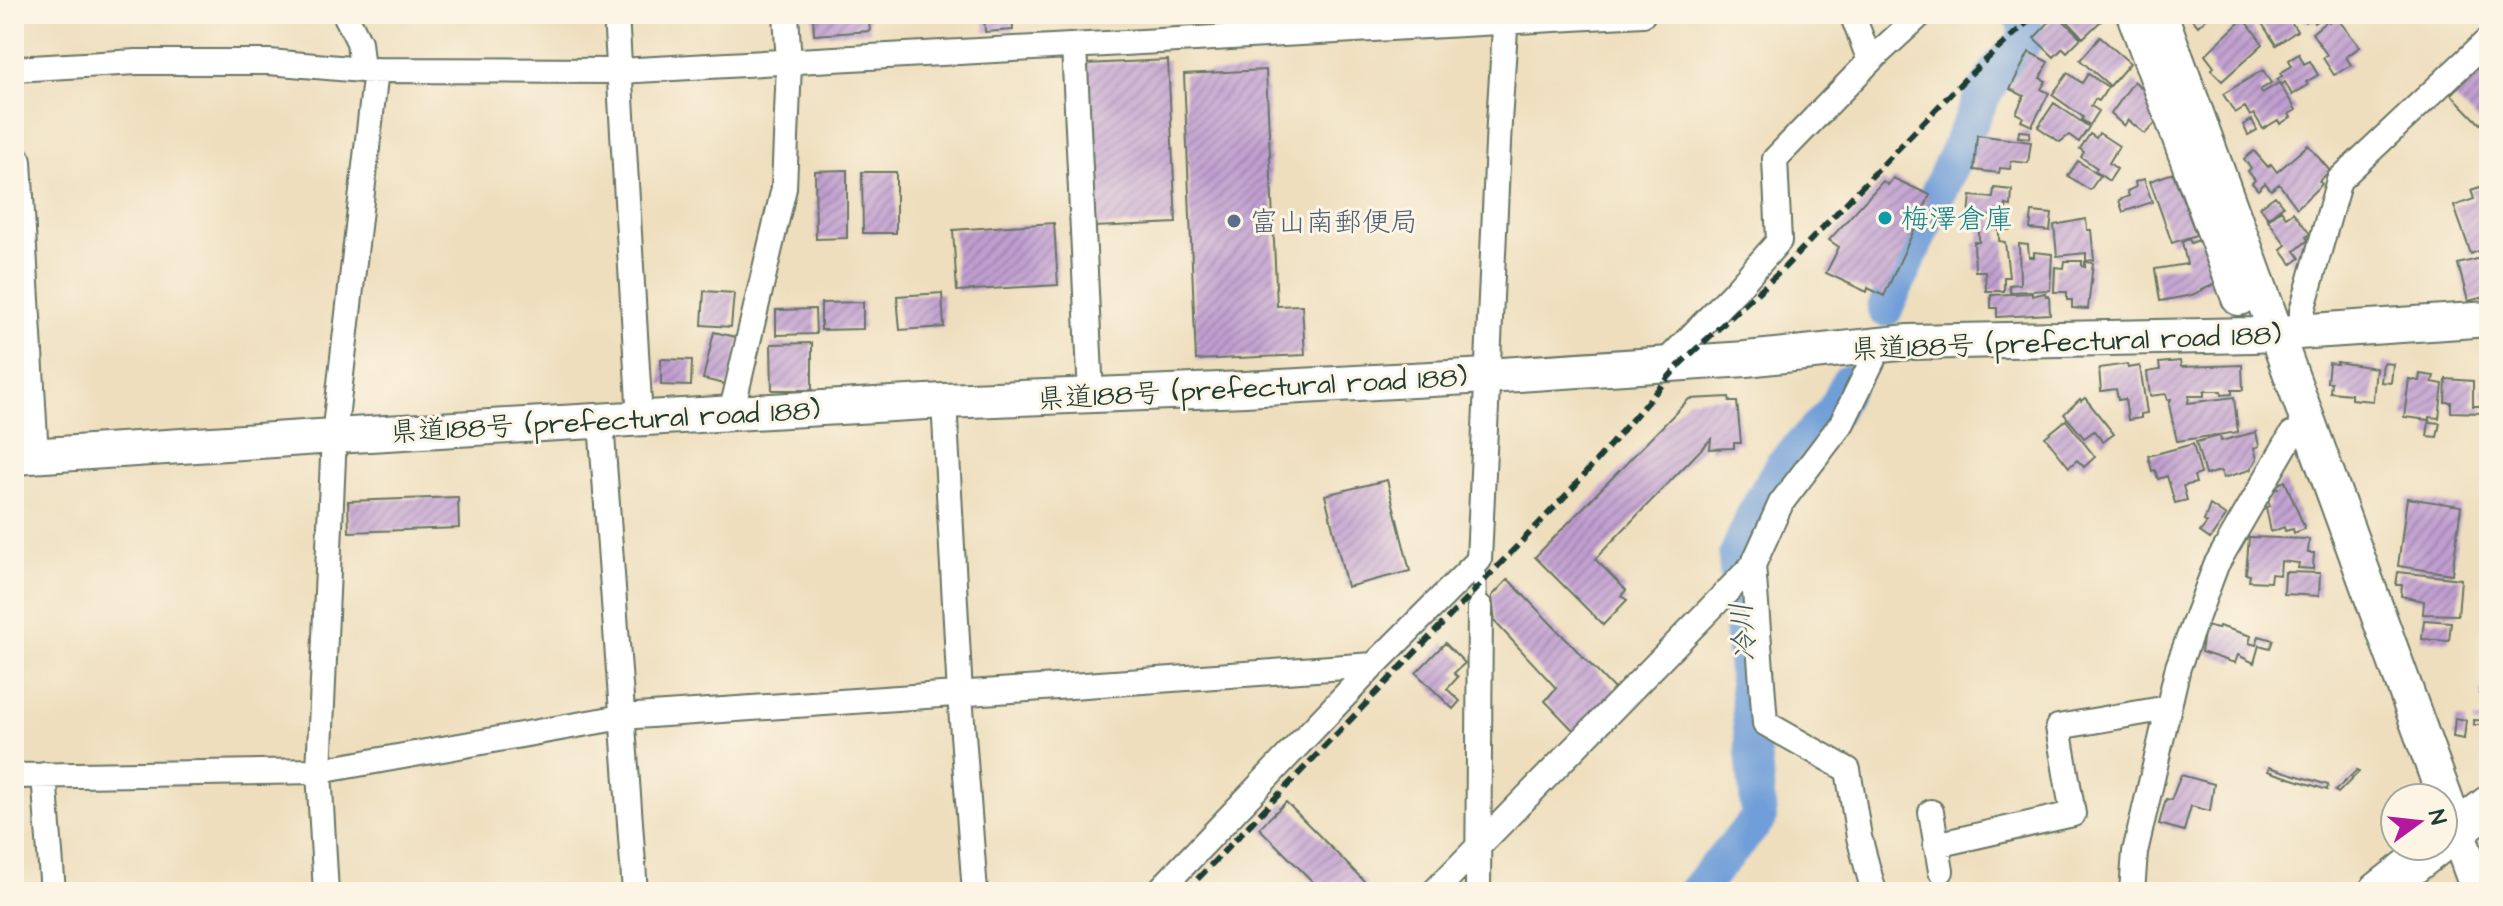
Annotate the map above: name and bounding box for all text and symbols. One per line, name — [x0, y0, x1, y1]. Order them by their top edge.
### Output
place label: 梅澤倉庫 — [1901, 200, 2013, 239]
place label: 富山南郵便局 — [1250, 203, 1418, 242]
marker: 梅澤倉庫 — [1876, 209, 1894, 227]
marker: 富山南郵便局 — [1225, 212, 1243, 230]
street label: 県道188号 (prefectural road 188) — [1850, 315, 2282, 370]
street label: 県道188号 (prefectural road 188) — [1036, 358, 1468, 419]
street label: 県道188号 (prefectural road 188) — [389, 391, 821, 452]
water label: 冷川 — [1720, 600, 1768, 664]
north arrow — [2379, 782, 2459, 862]
text: N — [2420, 807, 2454, 828]

